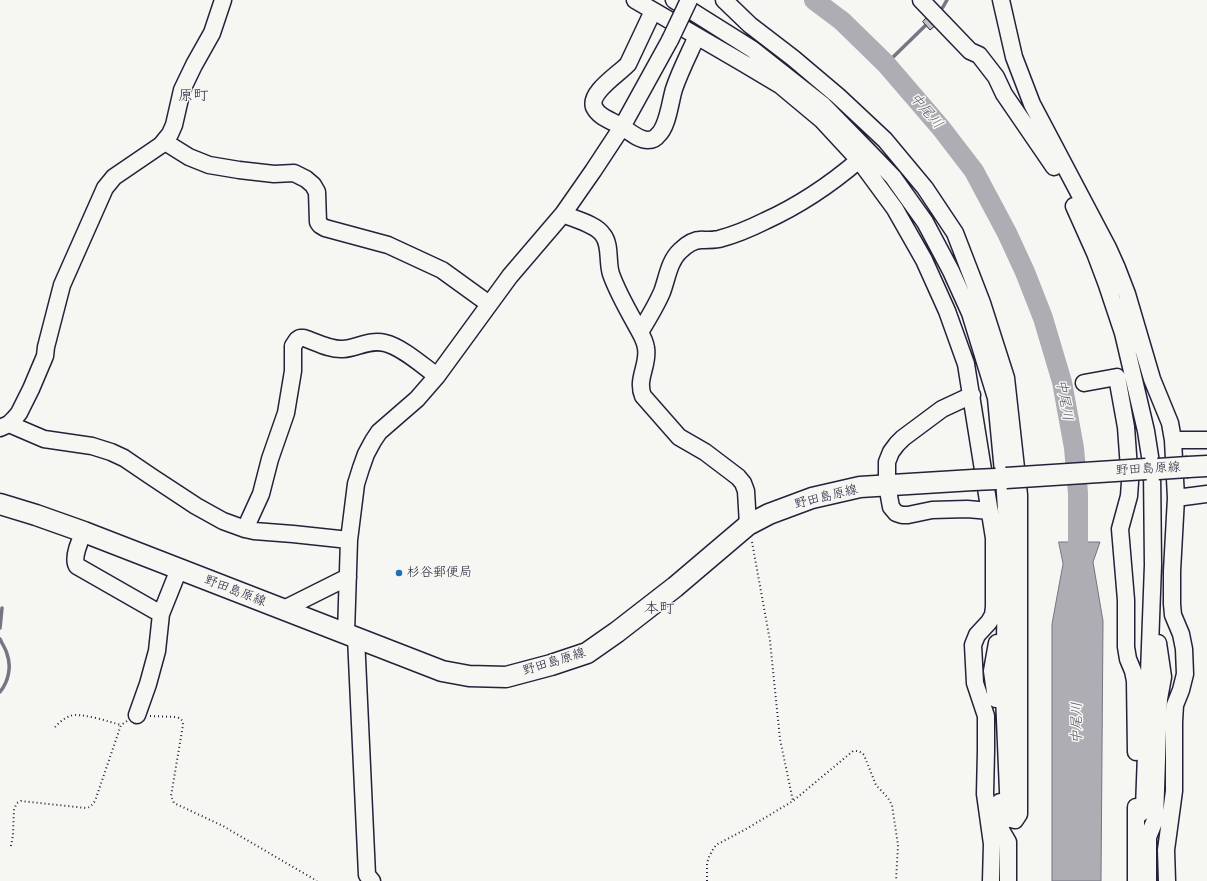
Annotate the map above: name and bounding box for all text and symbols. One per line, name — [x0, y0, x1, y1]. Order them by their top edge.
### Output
district label: 原町 — [178, 87, 208, 105]
water label: 中尾川 — [906, 90, 946, 132]
water label: 中尾川 — [1052, 378, 1076, 422]
street label: 野田島原線 — [1115, 460, 1181, 478]
street label: 野田島原線 — [793, 482, 859, 512]
place label: 杉谷郵便局 — [407, 565, 472, 581]
marker: 杉谷郵便局 — [394, 568, 404, 578]
street label: 野田島原線 — [202, 572, 268, 610]
district label: 本町 — [644, 600, 674, 618]
street label: 野田島原線 — [521, 645, 587, 679]
water label: 中尾川 — [1069, 702, 1085, 744]

